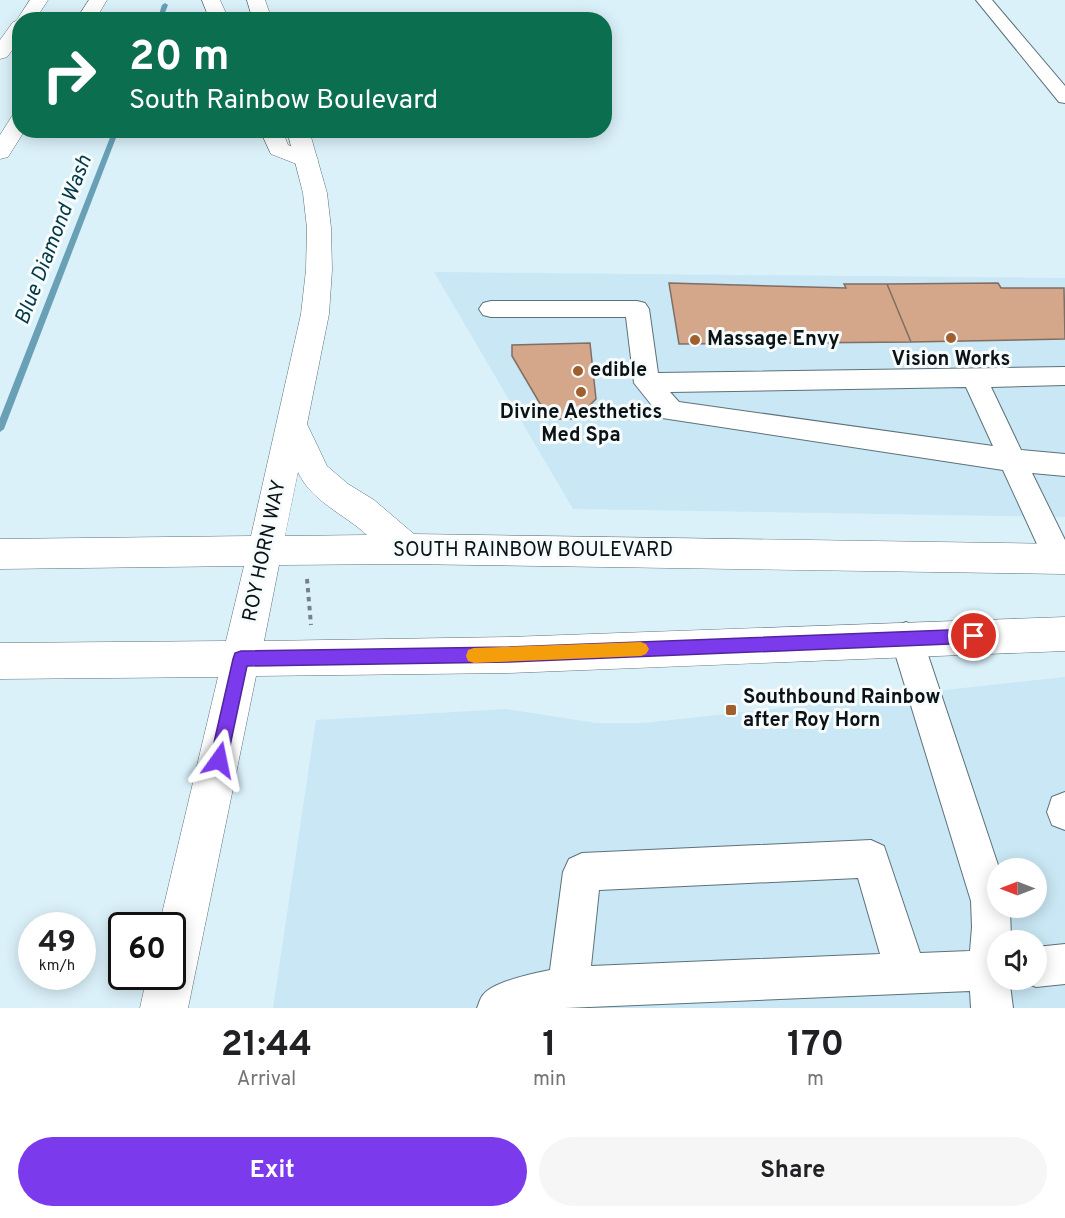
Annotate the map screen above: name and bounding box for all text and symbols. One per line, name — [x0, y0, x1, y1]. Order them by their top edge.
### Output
text: 20 m — [129, 32, 230, 85]
icon: right — [30, 36, 108, 114]
text: South Rainbow Boulevard — [129, 84, 438, 118]
water label: Blue Diamond Wash — [9, 151, 99, 329]
place label: Massage Envy — [707, 327, 840, 353]
marker: Vision Works — [944, 331, 958, 345]
marker: Massage Envy — [688, 333, 702, 347]
place label: Vision Works — [892, 347, 1010, 373]
place label: edible — [590, 358, 647, 384]
marker: edible — [571, 364, 585, 378]
marker: Divine Aesthetics Med Spa — [574, 385, 588, 399]
place label: Divine Aesthetics Med Spa — [500, 400, 662, 449]
street label: ROY HORN WAY — [237, 478, 293, 624]
street label: SOUTH RAINBOW BOULEVARD — [393, 538, 673, 564]
pin — [948, 610, 999, 661]
icon: arrive — [957, 619, 990, 652]
place label: Southbound Rainbow after Roy Horn — [743, 685, 940, 734]
marker: Southbound Rainbow after Roy Horn — [724, 703, 738, 717]
position arrow — [187, 728, 251, 792]
north arrow — [987, 858, 1047, 918]
map controls — [987, 858, 1047, 990]
speed limit sign: 60 — [108, 912, 186, 990]
text: 49 — [38, 925, 76, 962]
button: sound — [987, 930, 1047, 990]
text: km/h — [39, 957, 75, 976]
text: 21:44 — [221, 1023, 312, 1069]
text: 1 — [542, 1023, 557, 1069]
text: 170 — [787, 1023, 844, 1069]
text: Arrival — [237, 1067, 296, 1093]
text: min — [533, 1067, 566, 1093]
text: m — [807, 1067, 824, 1093]
button: Exit — [18, 1137, 527, 1206]
button: Share — [539, 1137, 1047, 1206]

